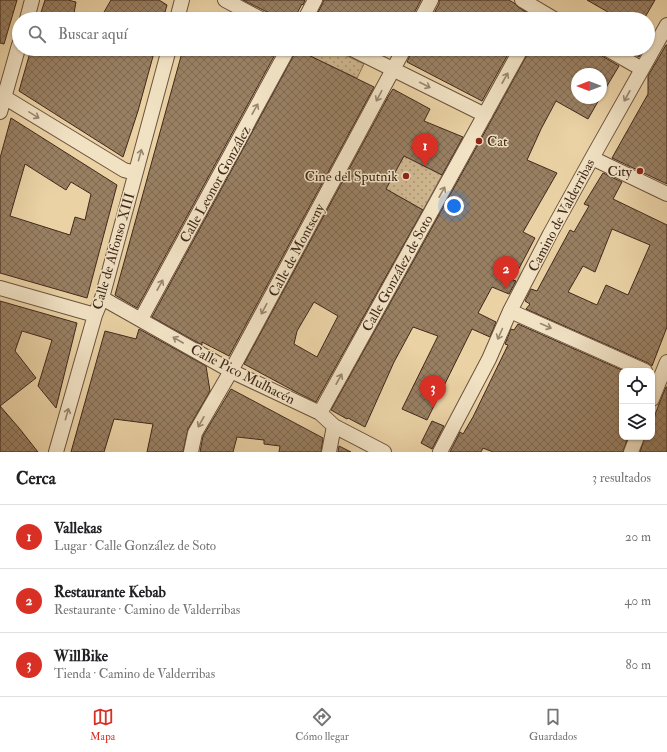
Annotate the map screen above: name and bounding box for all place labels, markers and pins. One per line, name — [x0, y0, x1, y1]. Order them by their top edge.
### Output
pin: 1 — [412, 133, 438, 166]
place label: Cat — [487, 133, 508, 150]
marker: Cat — [474, 136, 484, 146]
place label: City — [608, 163, 633, 181]
marker: City — [635, 166, 645, 176]
place label: Cine del Sputnik — [305, 168, 398, 186]
marker: Cine del Sputnik — [401, 171, 411, 181]
pin: 2 — [493, 256, 519, 289]
pin: 3 — [420, 375, 446, 408]

